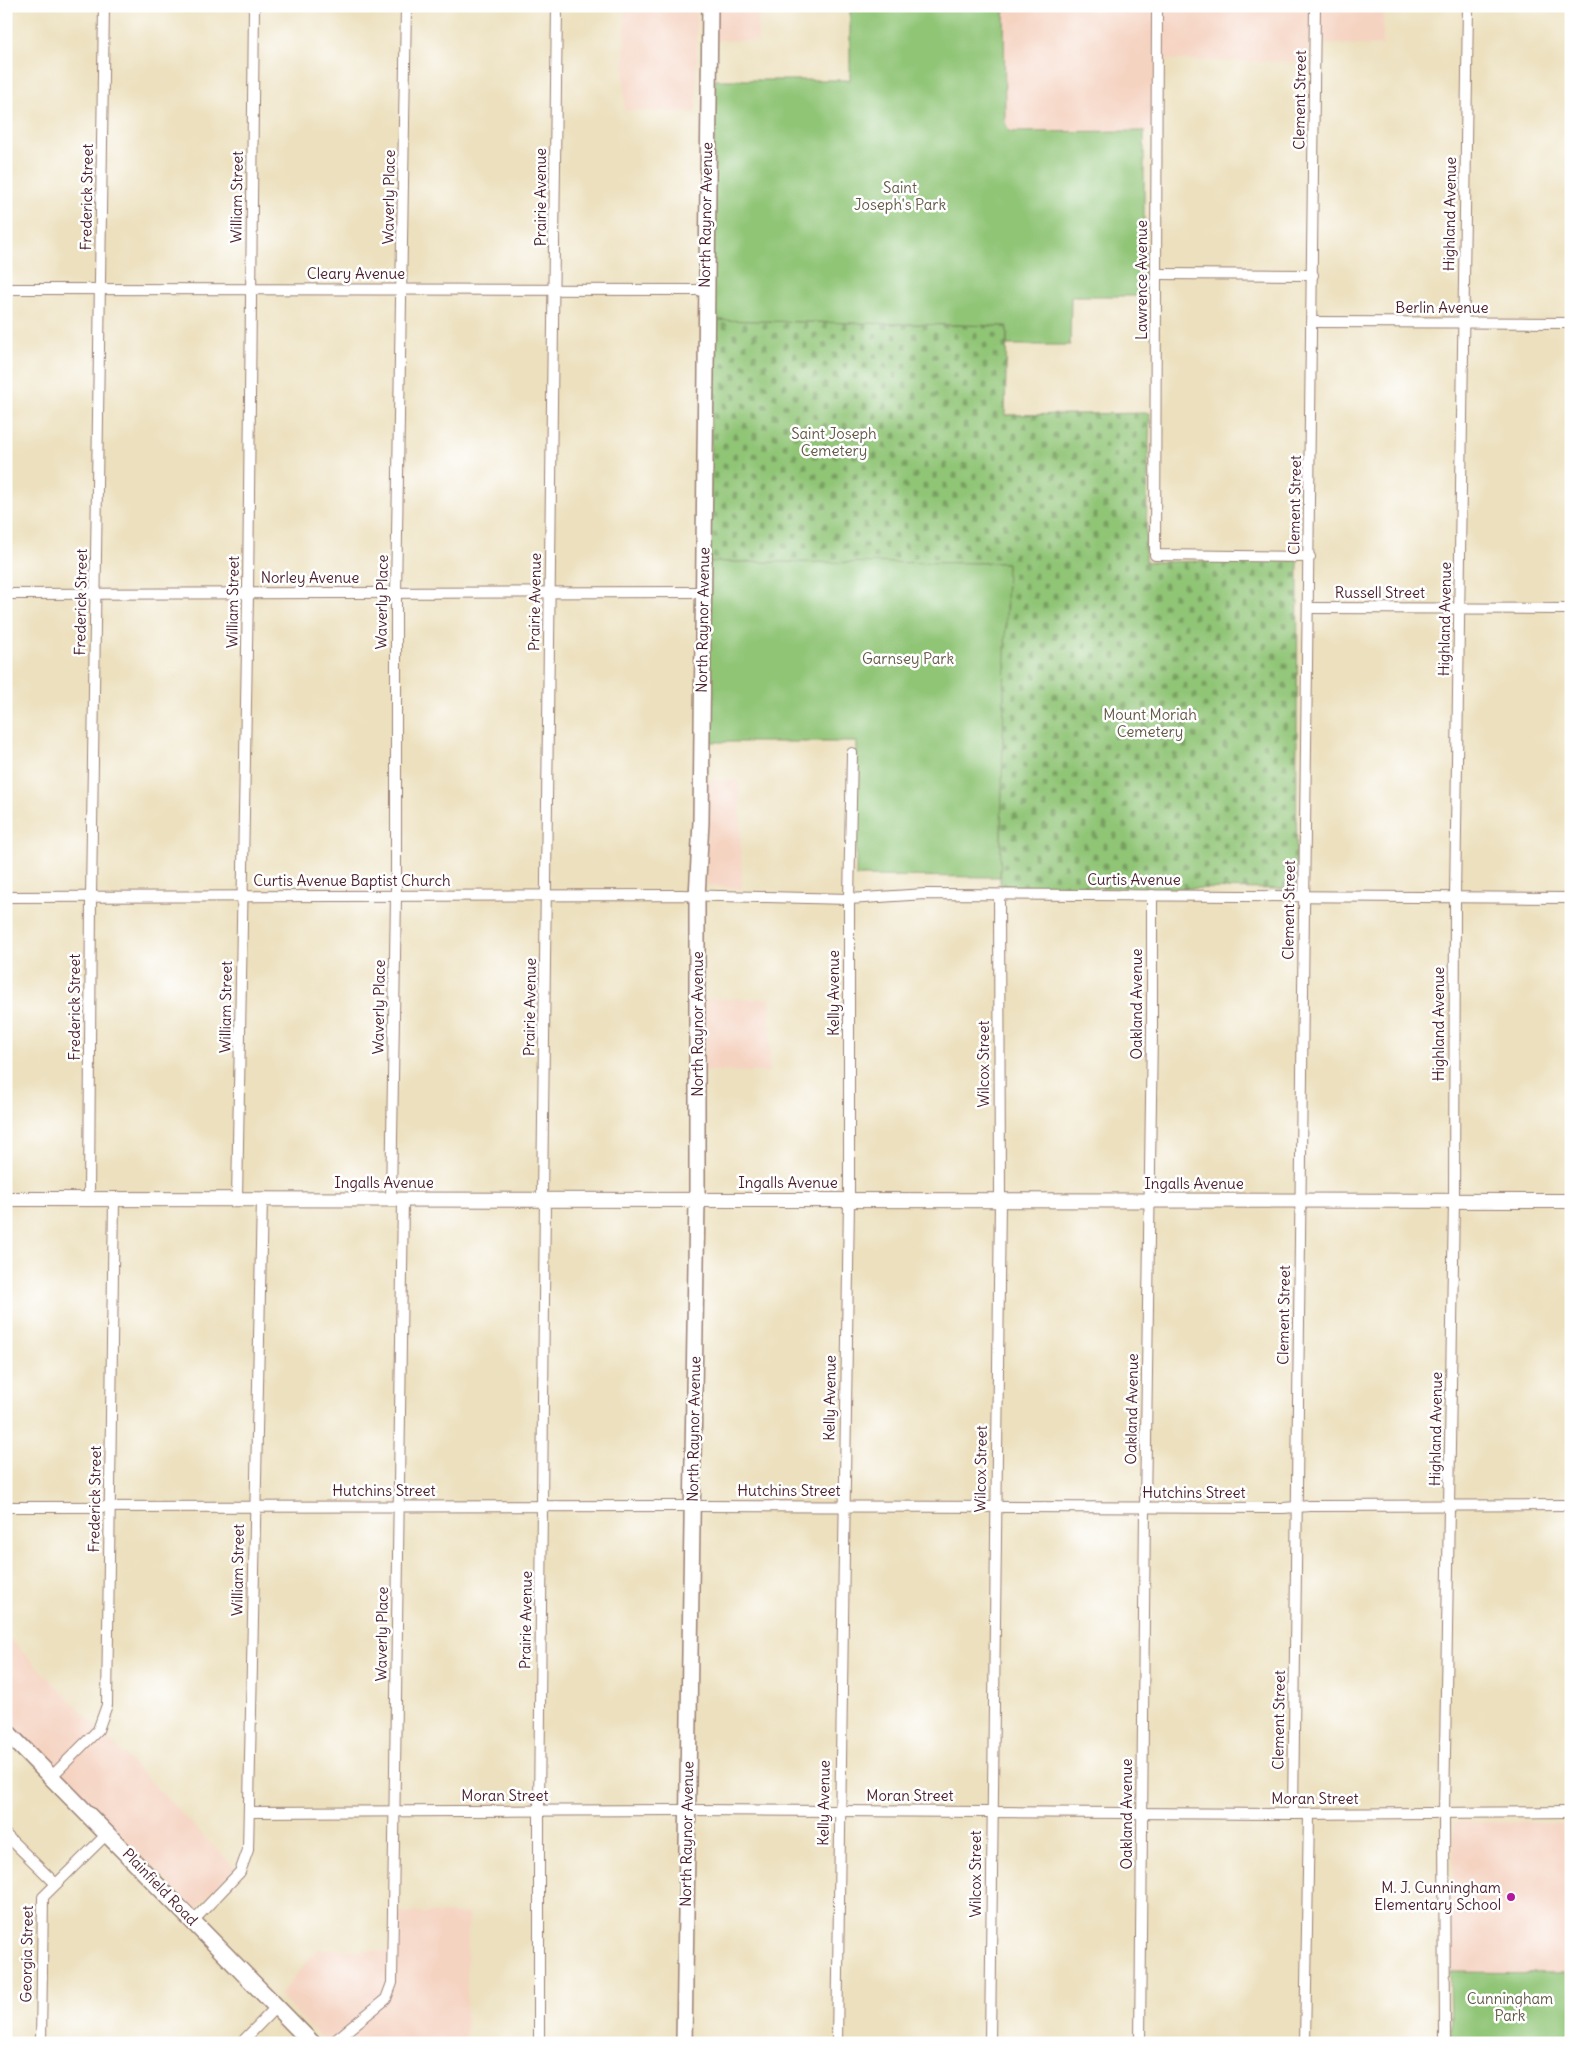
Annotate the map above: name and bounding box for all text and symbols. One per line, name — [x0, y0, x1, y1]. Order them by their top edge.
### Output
street label: Clement Street — [1289, 50, 1310, 150]
street label: North Raynor Avenue — [695, 142, 716, 288]
street label: Frederick Street — [76, 143, 97, 251]
street label: Prairie Avenue — [531, 148, 550, 246]
street label: Waverly Place — [378, 149, 399, 245]
street label: William Street — [226, 151, 247, 243]
street label: Highland Avenue — [1439, 157, 1460, 271]
park label: Saint Joseph's Park — [854, 178, 946, 214]
street label: Lawrence Avenue — [1132, 220, 1151, 340]
street label: Cleary Avenue — [307, 264, 405, 283]
street label: Berlin Avenue — [1395, 298, 1489, 317]
park label: Saint Joseph Cemetery — [791, 424, 877, 460]
street label: Clement Street — [1284, 455, 1305, 555]
street label: North Raynor Avenue — [692, 547, 713, 693]
street label: Frederick Street — [70, 548, 91, 656]
street label: Prairie Avenue — [524, 553, 545, 651]
street label: Waverly Place — [371, 554, 392, 650]
street label: William Street — [222, 556, 243, 648]
street label: Highland Avenue — [1434, 562, 1455, 676]
street label: Norley Avenue — [261, 568, 359, 587]
street label: Russell Street — [1335, 583, 1425, 602]
park label: Garnsey Park — [862, 649, 954, 668]
park label: Mount Moriah Cemetery — [1103, 705, 1197, 741]
street label: Clement Street — [1278, 860, 1299, 960]
street label: Curtis Avenue — [1087, 870, 1181, 889]
street label: Curtis Avenue Baptist Church — [253, 871, 451, 890]
street label: Oakland Avenue — [1127, 948, 1146, 1060]
street label: Kelly Avenue — [824, 950, 843, 1036]
street label: North Raynor Avenue — [688, 951, 707, 1097]
street label: Frederick Street — [65, 954, 84, 1060]
street label: Prairie Avenue — [519, 958, 540, 1056]
street label: Waverly Place — [368, 959, 389, 1055]
street label: William Street — [215, 961, 236, 1053]
street label: Highland Avenue — [1429, 967, 1448, 1081]
street label: Wilcox Street — [974, 1020, 993, 1108]
street label: Ingalls Avenue — [334, 1173, 434, 1192]
street label: Ingalls Avenue — [738, 1173, 838, 1192]
street label: Ingalls Avenue — [1144, 1174, 1244, 1193]
street label: Clement Street — [1273, 1265, 1294, 1365]
street label: Oakland Avenue — [1121, 1353, 1142, 1465]
street label: Kelly Avenue — [819, 1355, 840, 1441]
street label: North Raynor Avenue — [683, 1356, 704, 1502]
street label: Highland Avenue — [1425, 1372, 1446, 1486]
street label: Wilcox Street — [970, 1425, 991, 1513]
street label: Frederick Street — [84, 1445, 105, 1553]
street label: Hutchins Street — [332, 1481, 436, 1500]
street label: Hutchins Street — [737, 1481, 841, 1500]
street label: Hutchins Street — [1142, 1483, 1246, 1502]
street label: William Street — [227, 1524, 248, 1616]
street label: Prairie Avenue — [515, 1571, 536, 1669]
street label: Waverly Place — [371, 1586, 392, 1682]
street label: Clement Street — [1268, 1670, 1289, 1770]
street label: Oakland Avenue — [1117, 1758, 1136, 1870]
street label: Kelly Avenue — [813, 1760, 834, 1846]
street label: North Raynor Avenue — [676, 1761, 697, 1907]
street label: Moran Street — [461, 1786, 549, 1805]
street label: Moran Street — [866, 1786, 954, 1805]
street label: Moran Street — [1271, 1789, 1359, 1808]
street label: Wilcox Street — [966, 1830, 985, 1918]
street label: Plainfield Road — [119, 1844, 202, 1929]
place label: M. J. Cunningham Elementary School — [1374, 1878, 1501, 1914]
marker: M. J. Cunningham Elementary School — [1505, 1891, 1517, 1903]
street label: Georgia Street — [16, 1905, 37, 2003]
park label: Cunningham Park — [1467, 1989, 1553, 2025]

